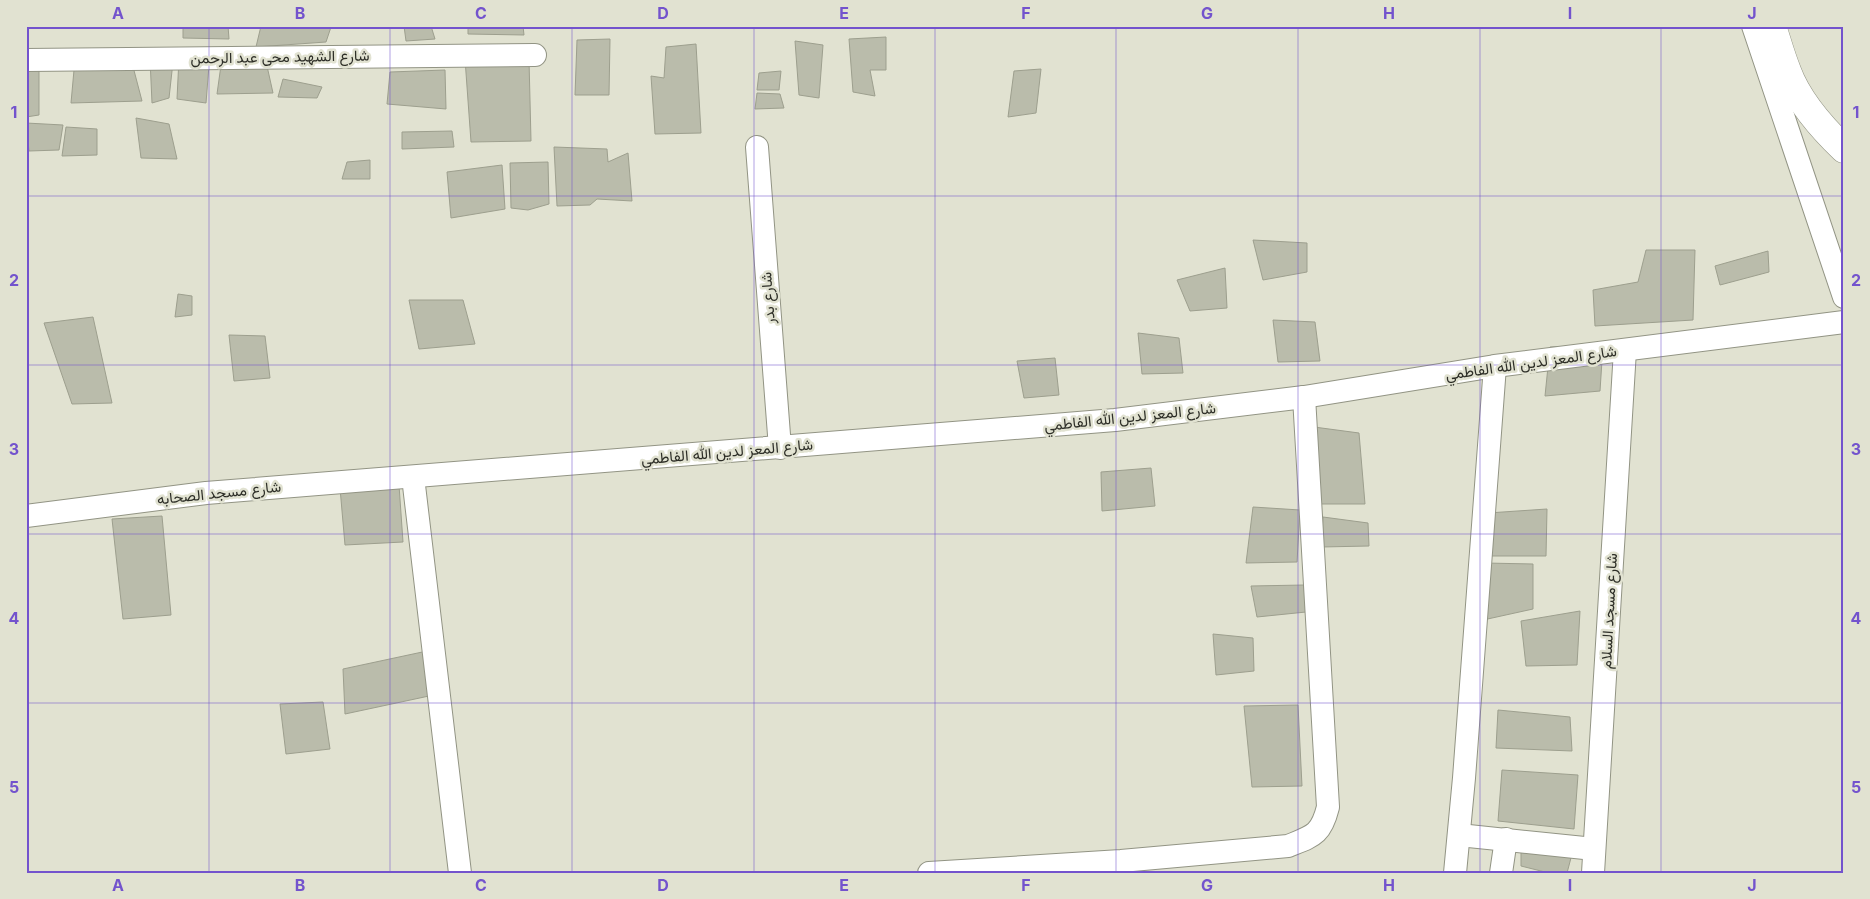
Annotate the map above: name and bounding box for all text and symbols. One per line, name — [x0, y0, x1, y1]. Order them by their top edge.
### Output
text: A — [112, 3, 124, 23]
text: B — [295, 3, 305, 23]
text: C — [475, 3, 487, 23]
text: D — [657, 3, 669, 23]
text: E — [839, 3, 849, 23]
text: F — [1021, 3, 1031, 23]
text: G — [1201, 3, 1213, 23]
text: H — [1383, 3, 1395, 23]
text: I — [1568, 3, 1572, 23]
text: J — [1747, 3, 1757, 23]
street label: شارع الشهيد محى عبد الرحمن — [190, 45, 370, 70]
text: 1 — [11, 102, 17, 122]
text: 1 — [1853, 102, 1859, 122]
text: 2 — [9, 270, 19, 290]
text: 2 — [1851, 270, 1861, 290]
street label: شارع بدر — [756, 271, 781, 326]
street label: شارع المعز لدين الله الفاطمي — [1444, 341, 1618, 388]
street label: شارع المعز لدين الله الفاطمي — [1043, 398, 1217, 439]
street label: شارع المعز لدين الله الفاطمي — [640, 435, 814, 472]
text: 3 — [9, 439, 19, 459]
text: 3 — [1851, 439, 1861, 459]
street label: شارع مسجد الصحابه — [156, 477, 282, 510]
street label: شارع مسجد السلام — [1596, 552, 1623, 669]
text: 4 — [9, 608, 20, 628]
text: 4 — [1851, 608, 1862, 628]
text: 5 — [9, 777, 19, 797]
text: 5 — [1851, 777, 1861, 797]
text: A — [112, 875, 124, 895]
text: B — [295, 875, 305, 895]
text: C — [475, 875, 487, 895]
text: D — [657, 875, 669, 895]
text: E — [839, 875, 849, 895]
text: F — [1021, 875, 1031, 895]
text: G — [1201, 875, 1213, 895]
text: H — [1383, 875, 1395, 895]
text: I — [1568, 875, 1572, 895]
text: J — [1747, 875, 1757, 895]

